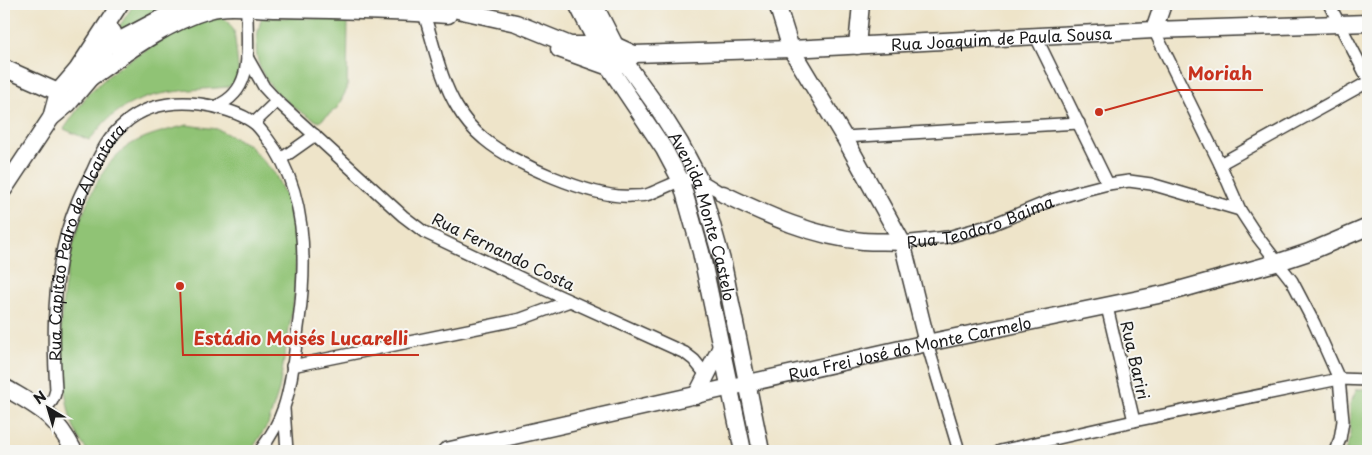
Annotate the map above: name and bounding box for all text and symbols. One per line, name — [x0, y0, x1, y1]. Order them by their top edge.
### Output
street label: Rua Joaquim de Paula Sousa — [890, 20, 1112, 56]
callout: Moriah — [1178, 57, 1263, 90]
text: Moriah — [1188, 59, 1252, 86]
street label: Rua Capitão Pedro de Alcantara — [42, 117, 131, 362]
street label: Avenida Monte Castelo — [663, 127, 742, 303]
street label: Rua Teodoro Baima — [905, 189, 1057, 253]
street label: Rua Fernando Costa — [428, 206, 580, 296]
street label: Rua Frei José do Monte Carmelo — [786, 310, 1033, 386]
street label: Rua Bariri — [1115, 318, 1157, 402]
callout: Estádio Moisés Lucarelli — [183, 322, 419, 355]
text: Estádio Moisés Lucarelli — [194, 324, 408, 351]
north arrow — [22, 382, 72, 432]
text: N — [29, 386, 51, 409]

